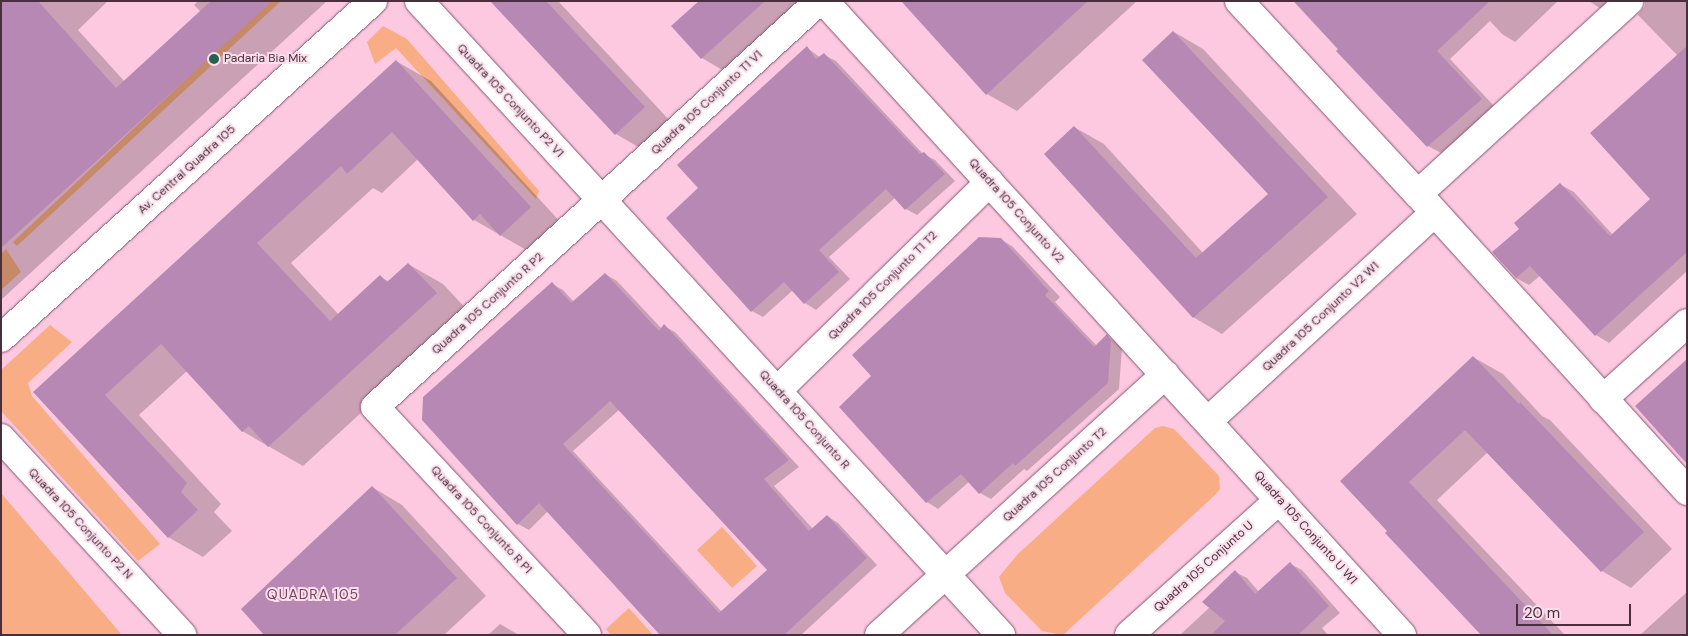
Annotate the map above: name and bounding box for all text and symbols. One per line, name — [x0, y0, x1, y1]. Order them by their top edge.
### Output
street label: Quadra 105 Conjunto P2 V1 — [454, 41, 566, 161]
street label: Quadra 105 Conjunto T1 V1 — [649, 48, 765, 158]
place label: Padaria Bia Mix — [224, 52, 307, 66]
marker: Padaria Bia Mix — [208, 53, 220, 65]
street label: Av. Central Quadra 105 — [135, 122, 239, 218]
street label: Quadra 105 Conjunto V2 — [965, 156, 1067, 266]
street label: Quadra 105 Conjunto T1 T2 — [826, 229, 940, 343]
street label: Quadra 105 Conjunto R P2 — [429, 250, 547, 358]
street label: Quadra 105 Conjunto V2 W1 — [1260, 259, 1382, 375]
street label: Quadra 105 Conjunto R — [756, 368, 852, 472]
street label: Quadra 105 Conjunto T2 — [1000, 425, 1110, 525]
street label: Quadra 105 Conjunto R P1 — [427, 463, 535, 577]
street label: Quadra 105 Conjunto P2 N — [25, 466, 135, 582]
street label: Quadra 105 Conjunto U W1 — [1250, 468, 1360, 588]
street label: Quadra 105 Conjunto U — [1151, 519, 1257, 615]
district label: QUADRA 105 — [266, 586, 360, 602]
scale bar — [1518, 594, 1633, 626]
text: 20 m — [1524, 603, 1560, 623]

